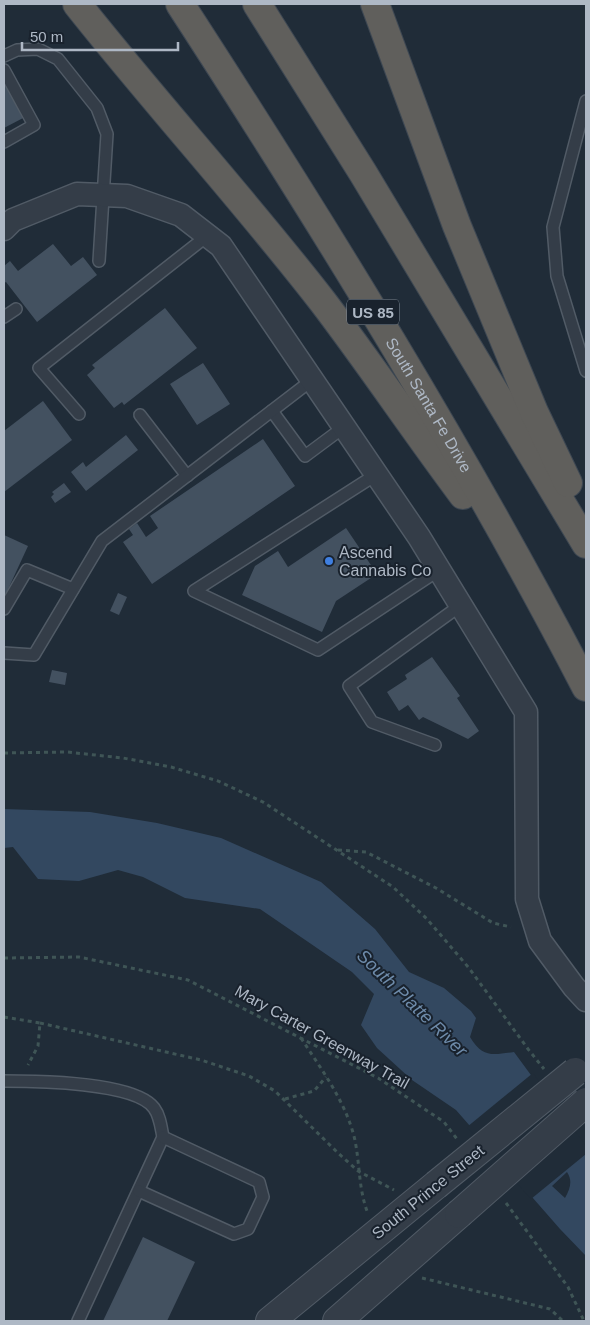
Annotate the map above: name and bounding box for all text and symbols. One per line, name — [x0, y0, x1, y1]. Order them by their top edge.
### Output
scale bar — [22, 20, 179, 52]
text: 50 m — [30, 28, 63, 45]
road number: US 85 — [347, 300, 399, 324]
street label: South Santa Fe Drive — [383, 335, 475, 475]
place label: Ascend Cannabis Co — [339, 544, 432, 579]
marker: Ascend Cannabis Co — [323, 555, 335, 567]
water label: South Platte River — [353, 945, 472, 1061]
street label: Mary Carter Greenway Trail — [232, 982, 412, 1092]
street label: South Prince Street — [369, 1141, 488, 1242]

